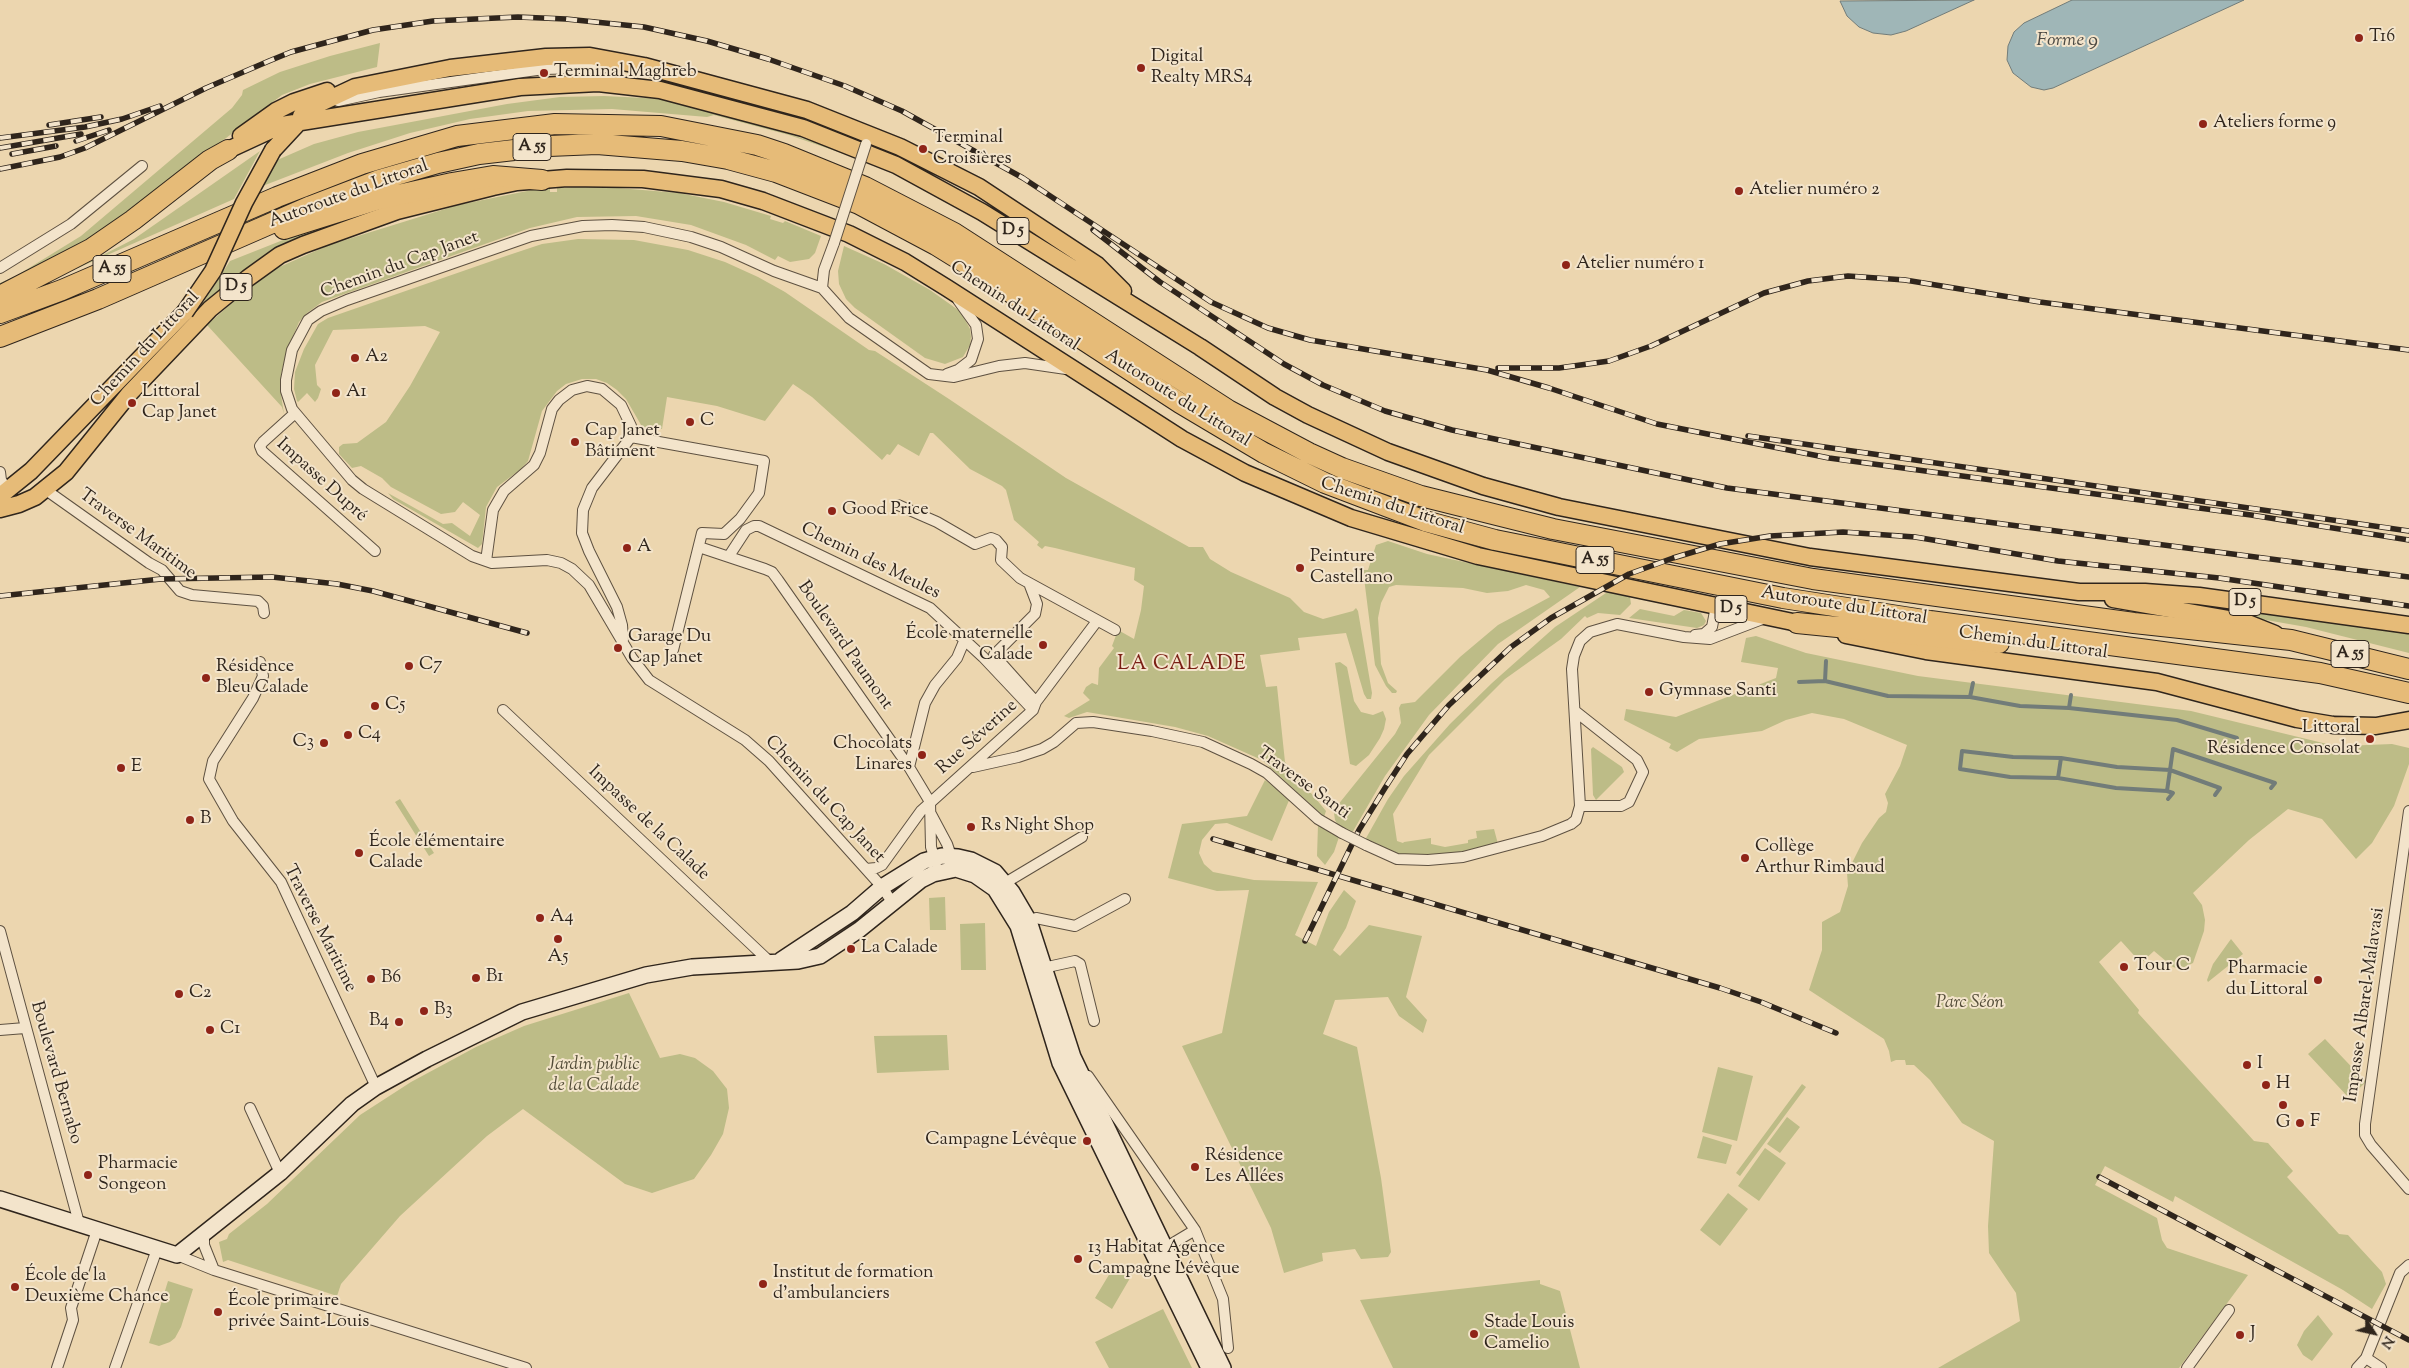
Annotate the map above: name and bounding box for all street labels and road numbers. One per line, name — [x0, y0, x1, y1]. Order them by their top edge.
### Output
road number: A 55 — [513, 134, 551, 160]
street label: Autoroute du Littoral — [266, 156, 432, 234]
road number: D 5 — [997, 218, 1029, 245]
street label: Chemin du Cap Janet — [318, 227, 482, 305]
road number: A 55 — [93, 255, 131, 282]
street label: Chemin du Littoral — [945, 257, 1083, 357]
road number: D 5 — [220, 274, 252, 300]
street label: Chemin du Littoral — [87, 288, 205, 412]
street label: Autoroute du Littoral — [1100, 345, 1254, 453]
street label: Impasse Dupré — [271, 434, 371, 528]
street label: Chemin du Littoral — [1317, 474, 1467, 540]
street label: Traverse Maritime — [74, 485, 200, 585]
street label: Chemin des Meules — [797, 519, 943, 605]
road number: A 55 — [1576, 546, 1614, 574]
street label: Boulevard Paumont — [792, 577, 896, 715]
street label: Autoroute du Littoral — [1759, 583, 1929, 631]
road number: D 5 — [2229, 588, 2261, 616]
road number: D 5 — [1715, 596, 1747, 622]
street label: Chemin du Littoral — [1957, 623, 2109, 665]
road number: A 55 — [2331, 641, 2369, 668]
street label: Rue Séverine — [933, 696, 1023, 780]
street label: Chemin du Cap Janet — [759, 732, 889, 868]
street label: Traverse Santi — [1252, 743, 1354, 825]
street label: Impasse de la Calade — [583, 762, 713, 886]
street label: Traverse Maritime — [278, 862, 360, 996]
street label: Impasse Albarel-Malavasi — [2342, 906, 2390, 1104]
street label: Boulevard Bernabo — [24, 999, 86, 1147]

